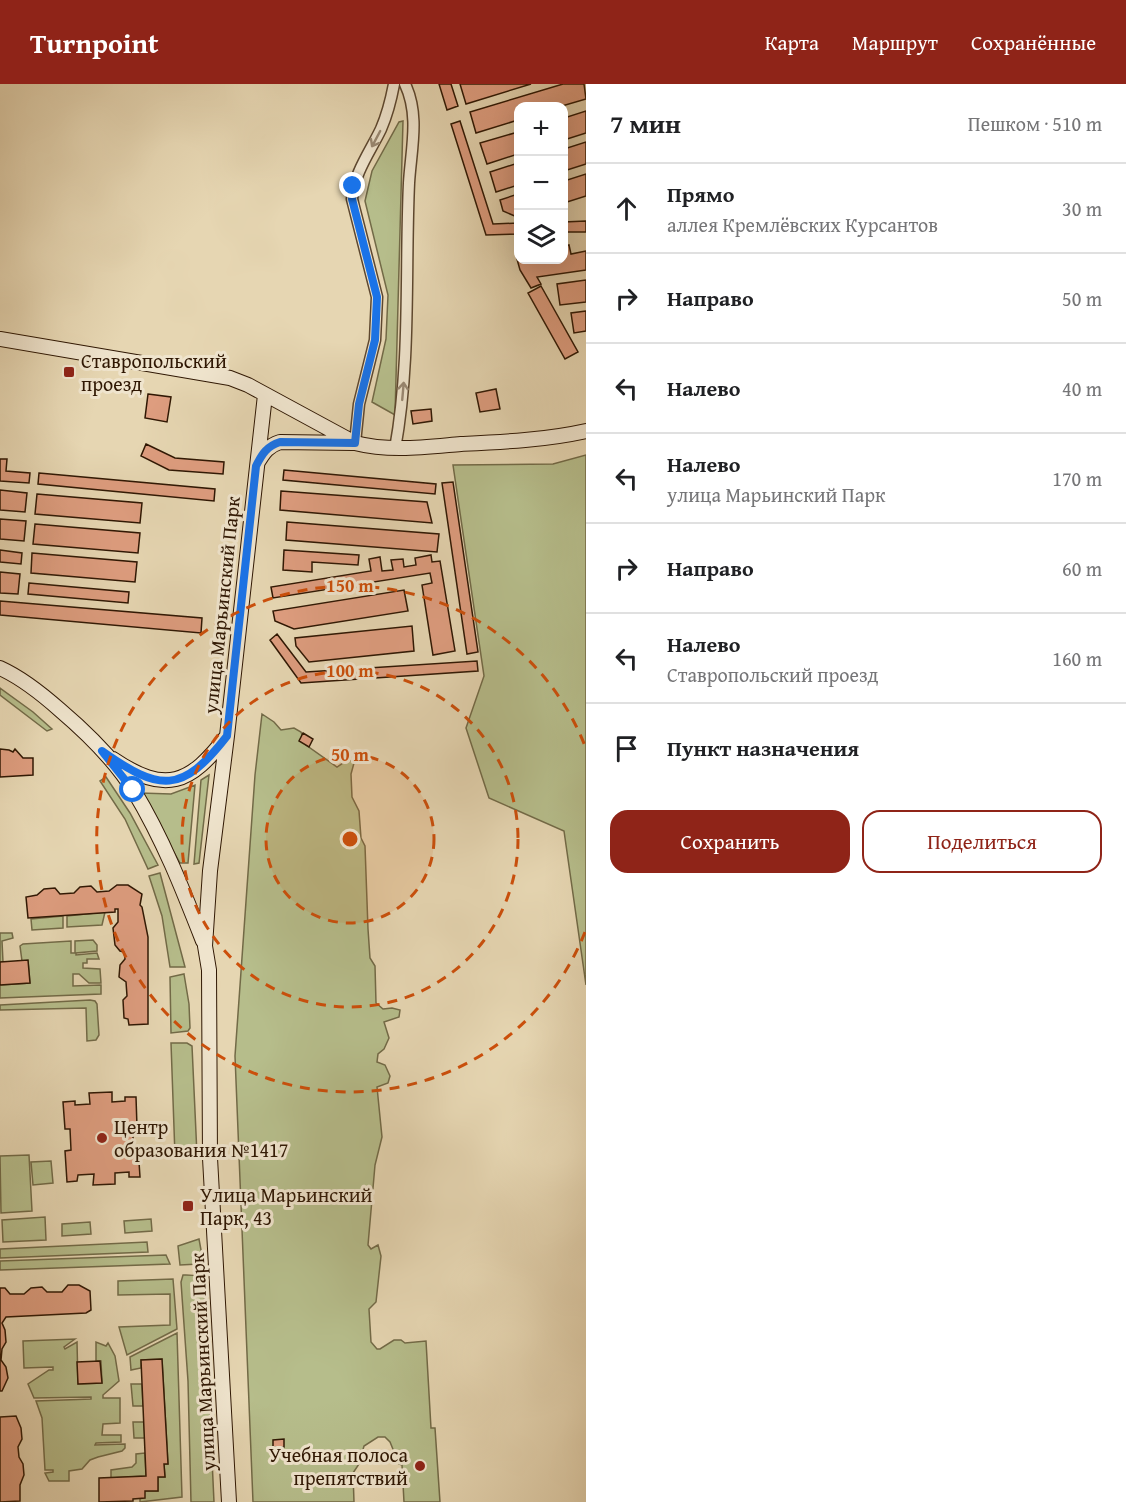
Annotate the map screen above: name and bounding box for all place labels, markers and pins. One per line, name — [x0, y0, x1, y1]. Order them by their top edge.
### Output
place label: Ставропольский проезд — [81, 346, 227, 398]
marker: Ставропольский проезд — [62, 365, 76, 379]
centre of rings — [340, 829, 360, 849]
place label: Центр образования №1417 — [114, 1112, 288, 1164]
marker: Центр образования №1417 — [95, 1131, 109, 1145]
place label: Улица Марьинский Парк, 43 — [200, 1180, 373, 1232]
marker: Улица Марьинский Парк, 43 — [181, 1199, 195, 1213]
place label: Учебная полоса препятствий — [269, 1440, 408, 1492]
marker: Учебная полоса препятствий — [413, 1459, 427, 1473]

